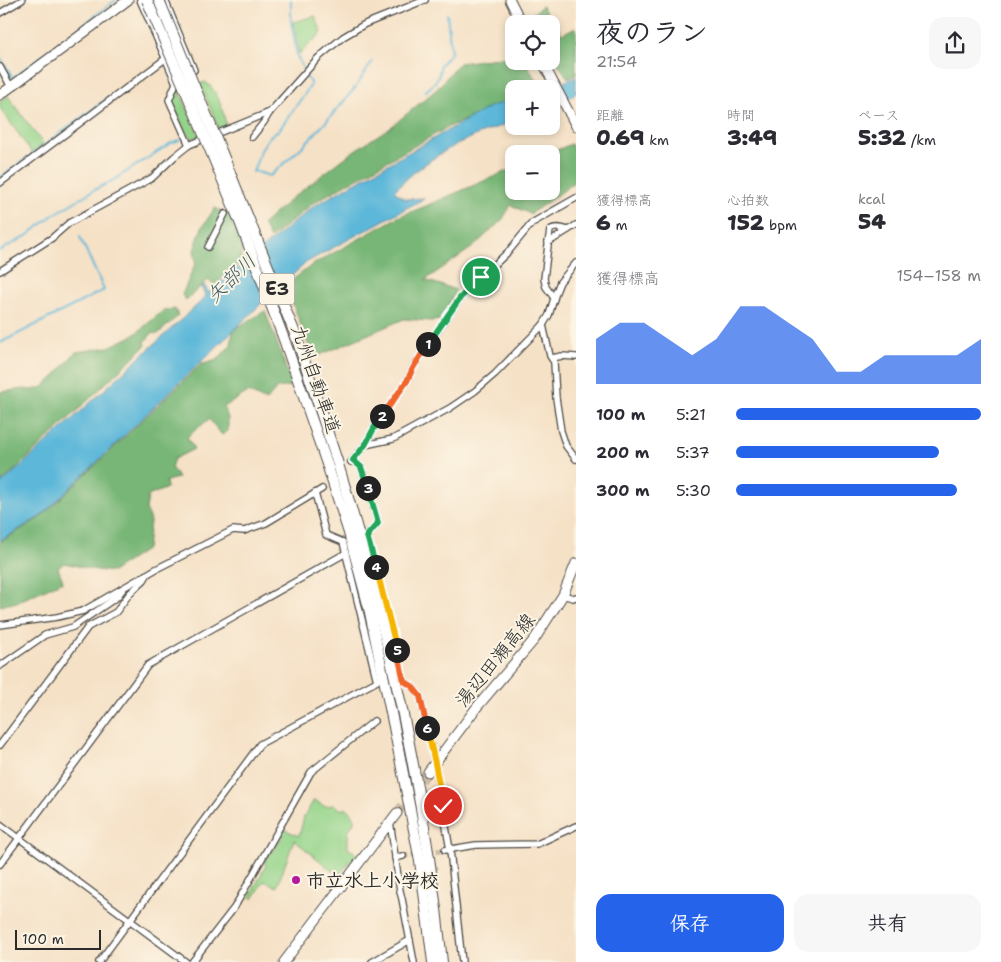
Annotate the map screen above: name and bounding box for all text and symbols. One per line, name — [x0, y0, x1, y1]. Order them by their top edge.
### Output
text: 夜のラン — [596, 13, 708, 51]
map controls — [505, 15, 560, 200]
button: locate — [505, 15, 560, 70]
button: share — [929, 17, 981, 69]
text: 21:54 — [596, 51, 637, 72]
button: + — [505, 80, 560, 135]
text: 距離 — [596, 106, 624, 124]
text: 時間 — [727, 106, 755, 124]
text: ペース — [858, 106, 899, 124]
text: 0.69 — [596, 124, 644, 152]
text: 3:49 — [727, 124, 777, 152]
text: 5:32 — [858, 124, 906, 152]
text: km — [644, 131, 669, 149]
text: /km — [906, 131, 936, 149]
button: − — [505, 145, 560, 200]
text: kcal — [858, 190, 885, 208]
text: 獲得標高 — [596, 191, 652, 209]
text: 心拍数 — [727, 191, 769, 209]
text: 54 — [858, 208, 886, 236]
text: 6 — [596, 209, 611, 237]
text: 152 — [727, 209, 764, 237]
text: m — [611, 216, 628, 234]
text: bpm — [764, 216, 797, 234]
water label: 矢部川 — [200, 248, 262, 308]
pin — [460, 256, 502, 298]
icon: arrive — [467, 263, 495, 291]
text: 154–158 m — [896, 265, 981, 286]
text: 獲得標高 — [596, 268, 660, 289]
road number: E3 — [260, 274, 294, 304]
street label: 九州自動車道 — [286, 321, 346, 437]
pin: 1 — [416, 332, 440, 356]
text: 1 — [425, 335, 432, 353]
pin: 2 — [370, 404, 394, 428]
text: 100 m — [596, 404, 645, 425]
text: 5:21 — [676, 404, 706, 425]
text: 2 — [378, 407, 387, 425]
text: 200 m — [596, 442, 649, 463]
text: 5:37 — [676, 442, 710, 463]
pin: 3 — [356, 476, 380, 500]
text: 3 — [364, 479, 373, 497]
text: 300 m — [596, 480, 650, 501]
text: 5:30 — [676, 480, 711, 501]
pin: 4 — [364, 554, 388, 580]
text: 4 — [372, 558, 381, 576]
street label: 湯辺田瀬高線 — [449, 608, 541, 712]
pin: 5 — [384, 638, 410, 662]
text: 5 — [393, 641, 402, 659]
pin: 6 — [414, 716, 440, 740]
text: 6 — [423, 719, 432, 737]
pin — [422, 785, 464, 827]
icon: check — [429, 792, 457, 820]
place label: 市立水上小学校 — [306, 868, 439, 893]
marker: 市立水上小学校 — [290, 874, 302, 886]
button: 保存 — [596, 894, 784, 952]
button: 共有 — [794, 894, 981, 952]
scale bar — [15, 927, 101, 950]
text: 100 m — [22, 930, 64, 948]

